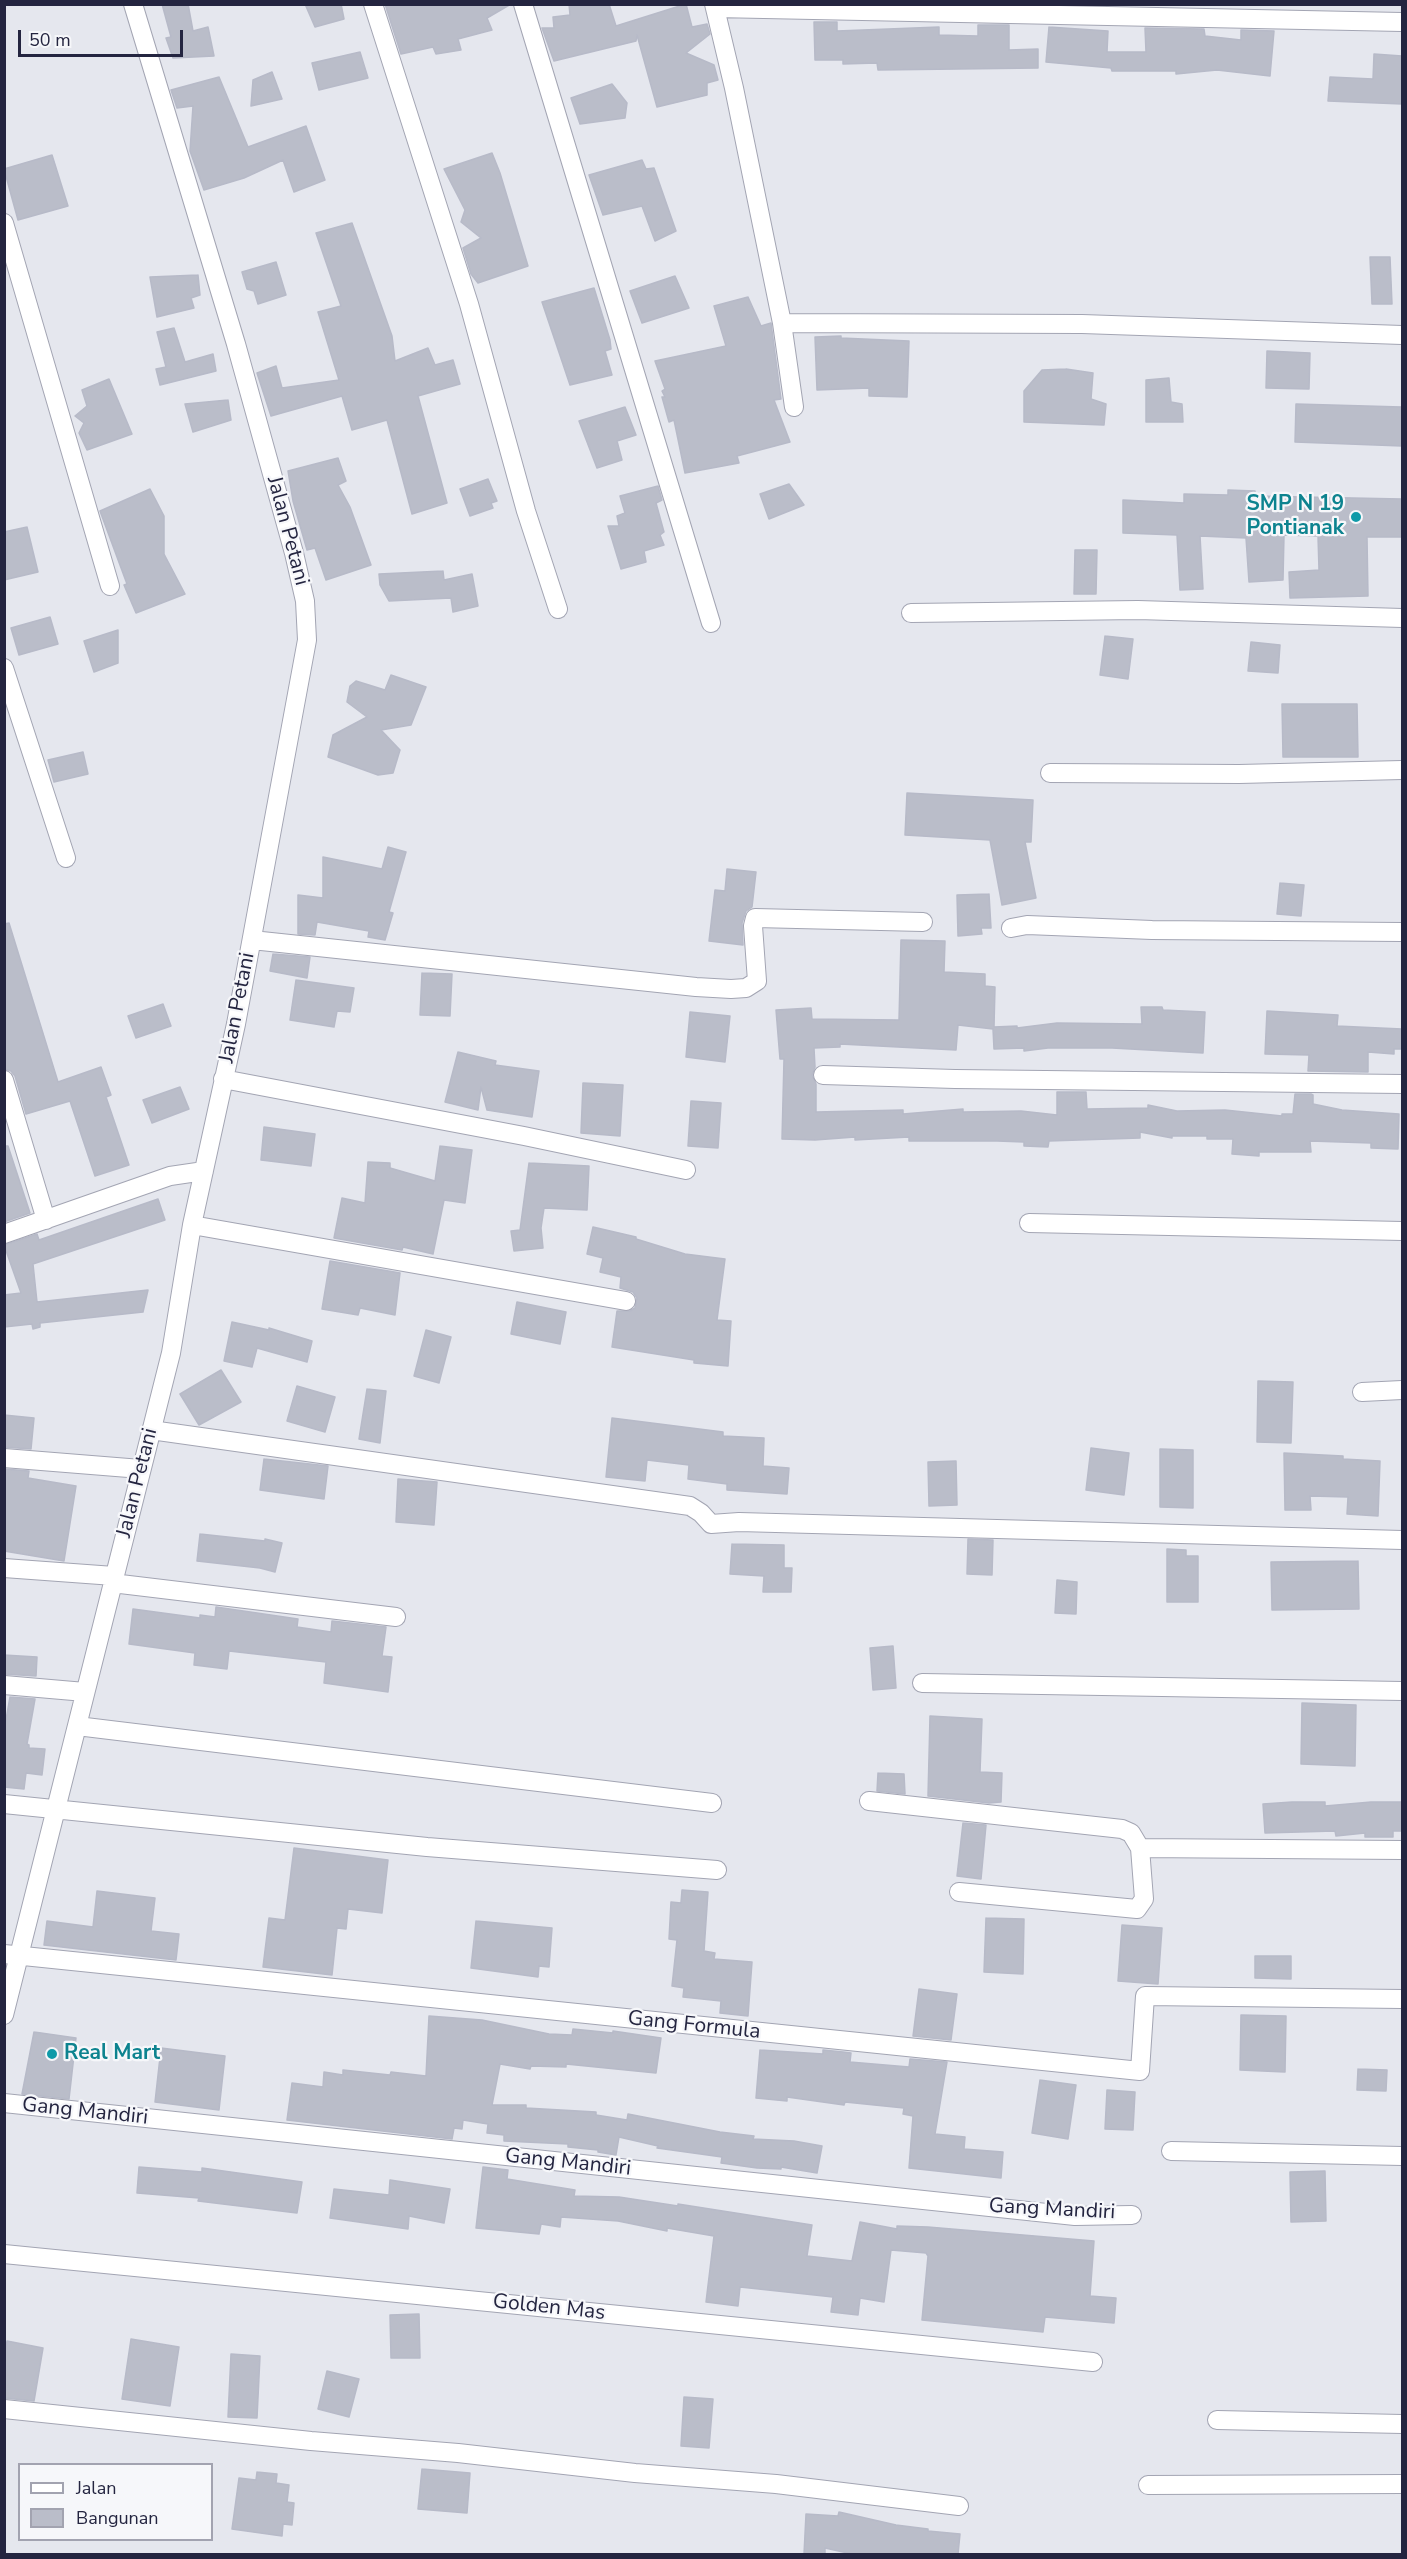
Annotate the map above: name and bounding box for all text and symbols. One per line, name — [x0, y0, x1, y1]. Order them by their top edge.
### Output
scale bar — [21, 18, 186, 56]
text: 50 m — [29, 28, 71, 52]
street label: Jalan Petani — [260, 474, 314, 588]
place label: SMP N 19 Pontianak — [1247, 492, 1344, 542]
marker: SMP N 19 Pontianak — [1349, 510, 1363, 524]
street label: Jalan Petani — [215, 951, 261, 1065]
street label: Jalan Petani — [112, 1426, 164, 1540]
street label: Gang Formula — [626, 2006, 762, 2046]
place label: Real Mart — [64, 2041, 160, 2067]
marker: Real Mart — [45, 2047, 59, 2061]
street label: Gang Mandiri — [21, 2093, 149, 2131]
street label: Gang Mandiri — [504, 2144, 632, 2182]
street label: Gang Mandiri — [988, 2194, 1116, 2226]
street label: Golden Mas — [492, 2290, 606, 2326]
legend — [18, 2463, 213, 2541]
text: Jalan — [76, 2476, 116, 2500]
text: Bangunan — [76, 2506, 159, 2530]

